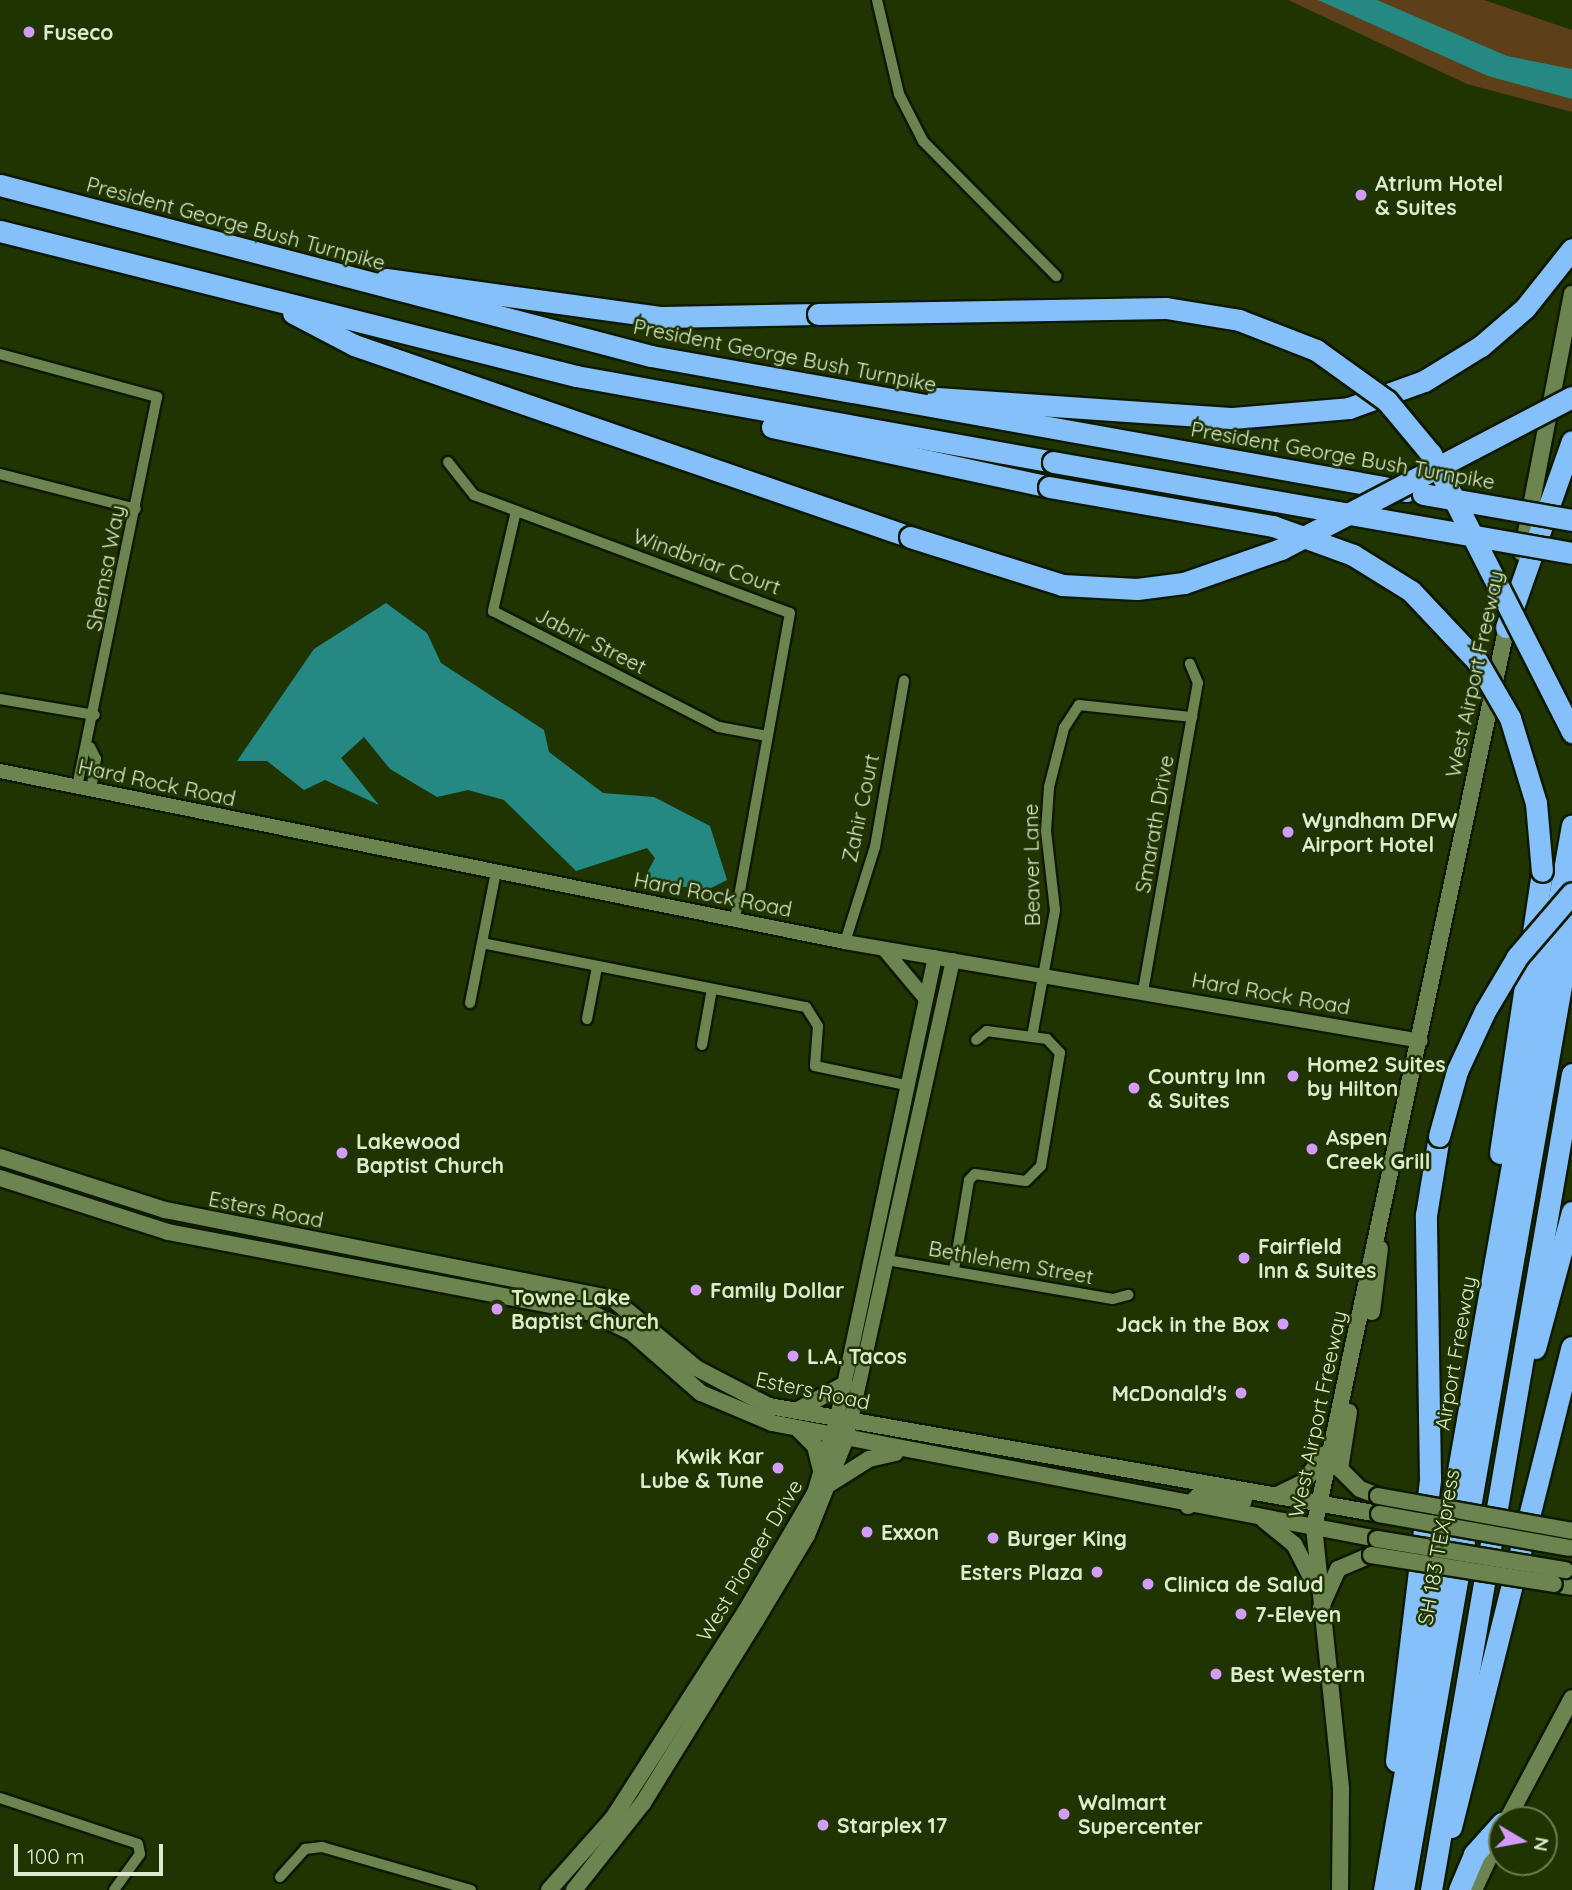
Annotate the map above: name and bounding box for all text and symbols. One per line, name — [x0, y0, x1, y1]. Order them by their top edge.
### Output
place label: Fuseco — [43, 19, 113, 45]
marker: Fuseco — [21, 24, 37, 40]
place label: Atrium Hotel & Suites — [1375, 170, 1503, 220]
street label: President George Bush Turnpike — [84, 171, 388, 275]
marker: Atrium Hotel & Suites — [1353, 187, 1369, 203]
street label: President George Bush Turnpike — [631, 313, 939, 397]
street label: President George Bush Turnpike — [1189, 416, 1497, 494]
street label: Shemsa Way — [80, 503, 130, 633]
street label: Windbriar Court — [630, 523, 784, 599]
street label: West Airport Freeway — [1440, 568, 1508, 780]
street label: Jabrir Street — [531, 601, 651, 679]
street label: Zahir Court — [836, 752, 884, 864]
street label: Hard Rock Road — [76, 753, 238, 811]
street label: Smarath Drive — [1129, 753, 1179, 895]
street label: Beaver Lane — [1017, 803, 1045, 927]
place label: Wyndham DFW Airport Hotel — [1302, 807, 1457, 857]
marker: Wyndham DFW Airport Hotel — [1280, 824, 1296, 840]
street label: Hard Rock Road — [632, 866, 794, 922]
street label: Hard Rock Road — [1190, 967, 1352, 1019]
place label: Home2 Suites by Hilton — [1307, 1051, 1446, 1101]
place label: Country Inn & Suites — [1148, 1063, 1266, 1113]
marker: Home2 Suites by Hilton — [1285, 1068, 1301, 1084]
marker: Country Inn & Suites — [1126, 1080, 1142, 1096]
place label: Aspen Creek Grill — [1326, 1124, 1430, 1174]
place label: Lakewood Baptist Church — [356, 1128, 504, 1178]
marker: Aspen Creek Grill — [1304, 1141, 1320, 1157]
marker: Lakewood Baptist Church — [334, 1145, 350, 1161]
street label: Esters Road — [206, 1186, 326, 1232]
place label: Fairfield Inn & Suites — [1258, 1233, 1376, 1283]
street label: Bethlehem Street — [927, 1235, 1095, 1289]
marker: Fairfield Inn & Suites — [1236, 1250, 1252, 1266]
street label: Airport Freeway — [1429, 1274, 1481, 1432]
place label: Family Dollar — [710, 1277, 844, 1303]
marker: Family Dollar — [688, 1282, 704, 1298]
place label: Towne Lake Baptist Church — [511, 1284, 659, 1334]
marker: Towne Lake Baptist Church — [489, 1301, 505, 1317]
street label: West Airport Freeway — [1283, 1308, 1351, 1520]
place label: Jack in the Box — [1116, 1311, 1269, 1337]
marker: Jack in the Box — [1275, 1316, 1291, 1332]
place label: L.A. Tacos — [807, 1343, 907, 1369]
marker: L.A. Tacos — [785, 1348, 801, 1364]
street label: Esters Road — [753, 1366, 873, 1414]
place label: McDonald's — [1112, 1380, 1227, 1406]
marker: McDonald's — [1233, 1385, 1249, 1401]
place label: Kwik Kar Lube & Tune — [640, 1443, 764, 1493]
marker: Kwik Kar Lube & Tune — [770, 1460, 786, 1476]
street label: SH 183 TEXpress — [1412, 1467, 1464, 1627]
street label: West Pioneer Drive — [691, 1474, 807, 1646]
place label: Exxon — [881, 1519, 939, 1545]
marker: Exxon — [859, 1524, 875, 1540]
place label: Burger King — [1007, 1525, 1127, 1551]
marker: Burger King — [985, 1530, 1001, 1546]
place label: Esters Plaza — [960, 1559, 1083, 1585]
marker: Esters Plaza — [1089, 1564, 1105, 1580]
place label: Clinica de Salud — [1164, 1571, 1324, 1597]
marker: Clinica de Salud — [1138, 1574, 1158, 1594]
place label: 7-Eleven — [1255, 1601, 1341, 1627]
marker: 7-Eleven — [1233, 1606, 1249, 1622]
place label: Best Western — [1230, 1661, 1365, 1687]
marker: Best Western — [1208, 1666, 1224, 1682]
place label: Walmart Supercenter — [1078, 1789, 1203, 1839]
marker: Walmart Supercenter — [1056, 1806, 1072, 1822]
north arrow — [1488, 1806, 1558, 1876]
place label: Starplex 17 — [837, 1812, 947, 1838]
marker: Starplex 17 — [815, 1817, 831, 1833]
scale bar — [18, 1830, 166, 1874]
text: N — [1529, 1835, 1555, 1853]
text: 100 m — [27, 1843, 85, 1869]

